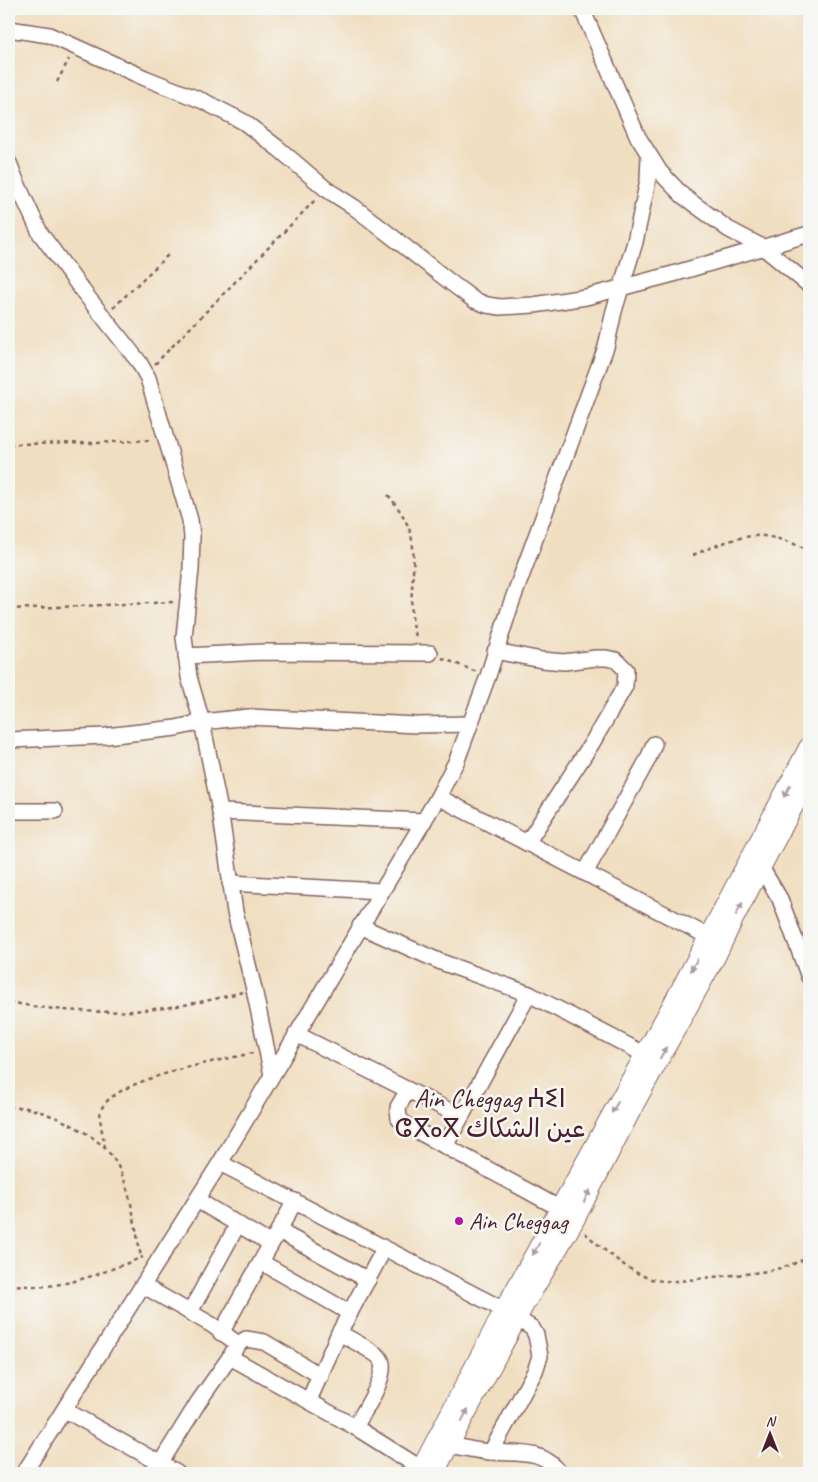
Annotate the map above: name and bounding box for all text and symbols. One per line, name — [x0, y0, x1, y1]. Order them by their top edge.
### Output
one-way arrow — [783, 783, 791, 798]
one-way arrow — [735, 902, 743, 917]
one-way arrow — [690, 957, 698, 972]
one-way arrow — [659, 1046, 667, 1060]
district label: Ain Cheggag ⵄⵉⵏ ⵛⴳⴰⴳ عين الشكاك — [394, 1082, 586, 1145]
one-way arrow — [610, 1100, 619, 1113]
one-way arrow — [582, 1189, 591, 1203]
place label: Ain Cheggag — [469, 1206, 570, 1236]
marker: Ain Cheggag — [453, 1215, 465, 1227]
one-way arrow — [532, 1243, 541, 1256]
one-way arrow — [461, 1407, 469, 1422]
north arrow — [746, 1410, 796, 1460]
text: N — [766, 1413, 777, 1430]

